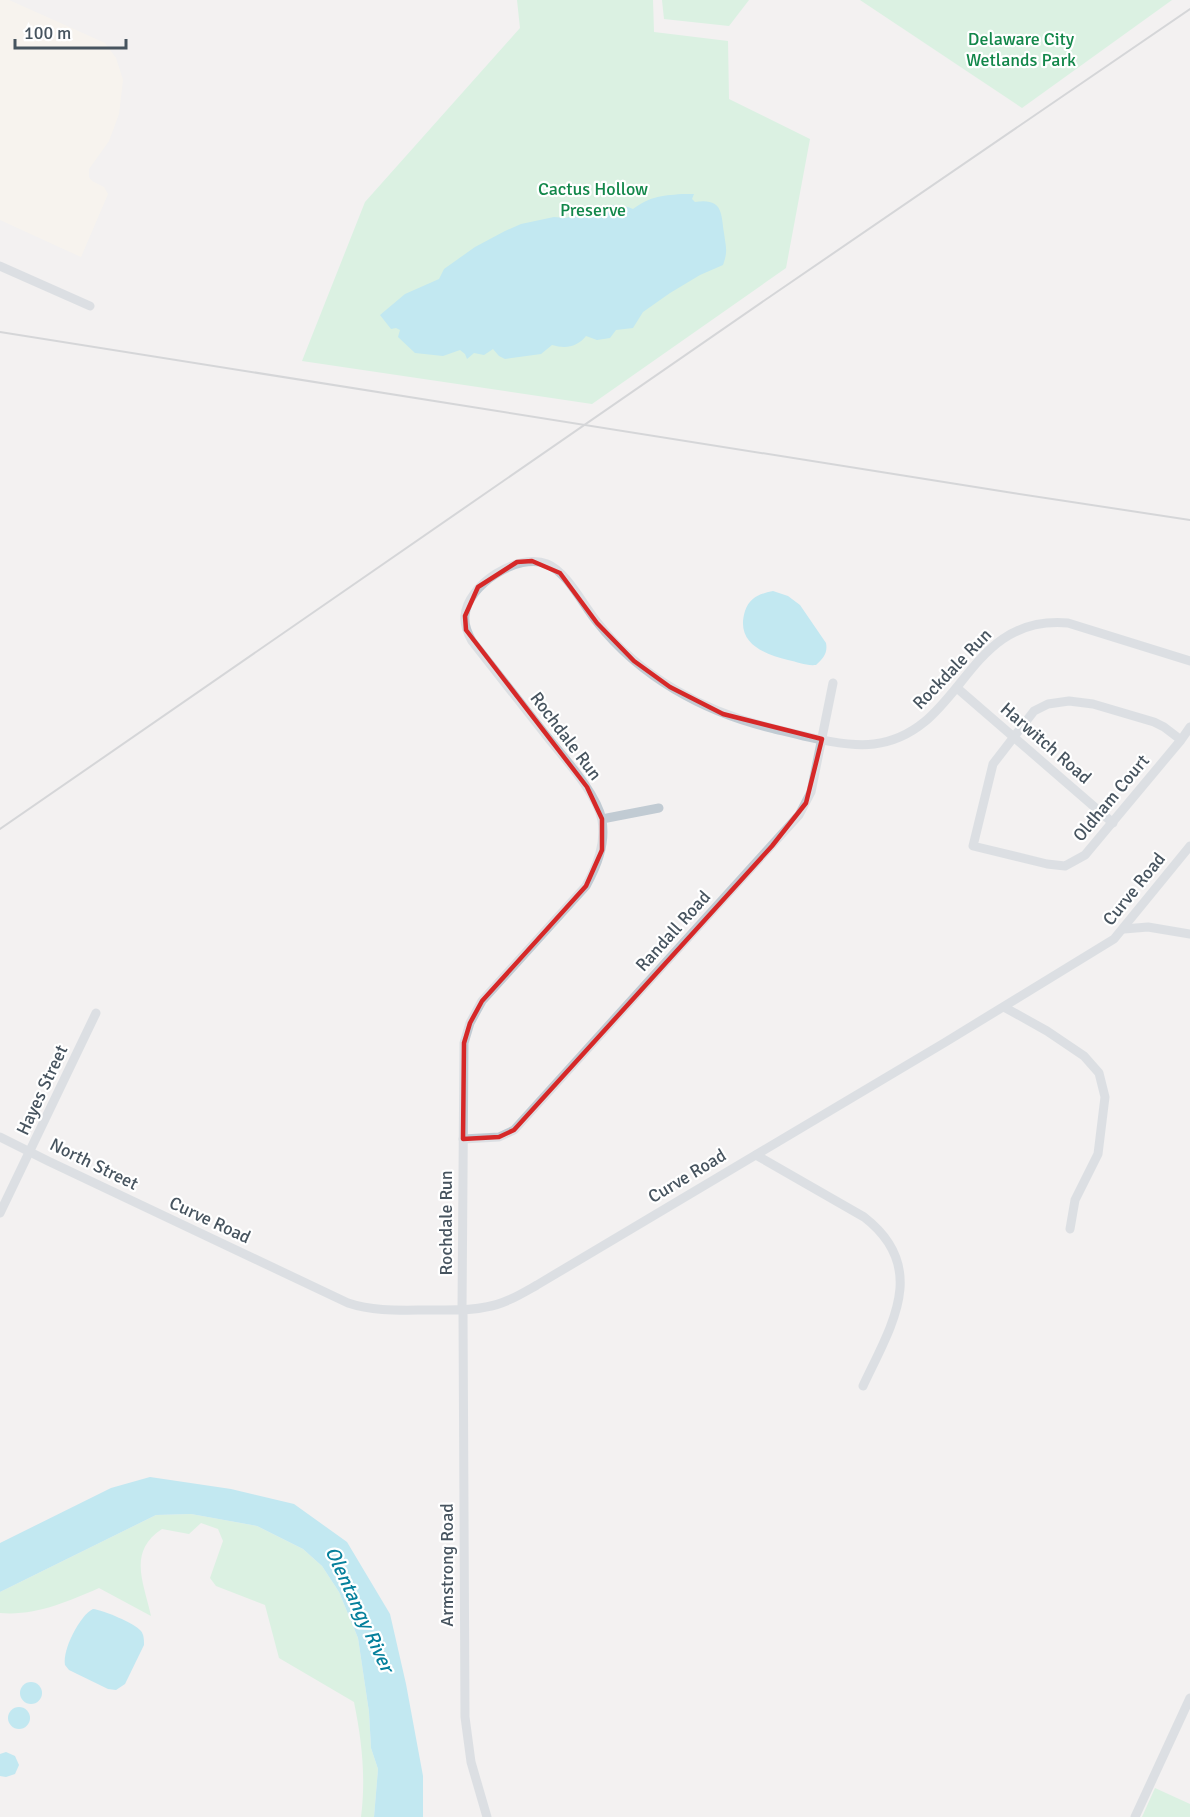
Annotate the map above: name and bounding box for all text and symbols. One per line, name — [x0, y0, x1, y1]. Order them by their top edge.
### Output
scale bar — [15, 12, 126, 50]
text: 100 m — [24, 22, 71, 44]
park label: Delaware City Wetlands Park — [966, 28, 1076, 71]
park label: Cactus Hollow Preserve — [538, 178, 648, 221]
street label: Rockdale Run — [908, 624, 996, 714]
street label: Rochdale Run — [526, 687, 606, 785]
street label: Harwitch Road — [996, 698, 1096, 788]
street label: Oldham Court — [1068, 750, 1154, 846]
street label: Curve Road — [1098, 848, 1170, 930]
street label: Randall Road — [631, 886, 715, 976]
street label: Hayes Street — [12, 1041, 72, 1139]
street label: North Street — [46, 1133, 142, 1195]
street label: Curve Road — [644, 1144, 730, 1208]
street label: Rochdale Run — [435, 1170, 457, 1276]
street label: Curve Road — [166, 1192, 254, 1248]
street label: Armstrong Road — [436, 1503, 458, 1627]
water label: Olentangy River — [320, 1542, 401, 1678]

